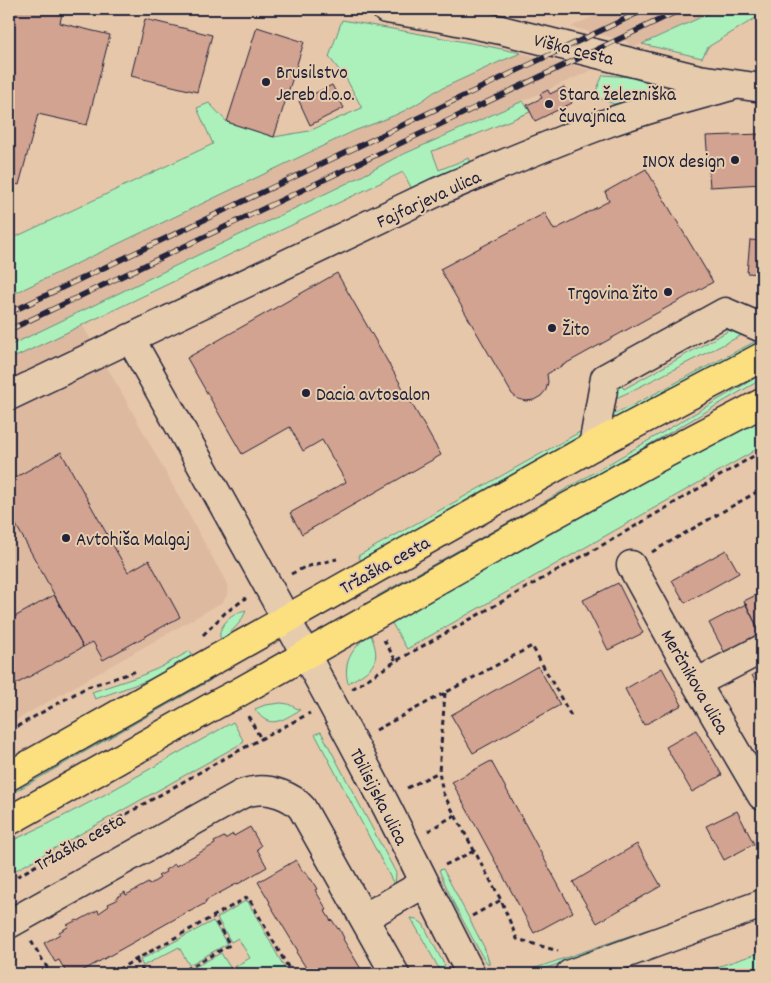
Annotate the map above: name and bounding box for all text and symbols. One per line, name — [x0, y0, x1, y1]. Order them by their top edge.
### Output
street label: Viška cesta — [530, 28, 617, 75]
place label: Brusilstvo Jereb d.o.o. — [276, 61, 355, 110]
marker: Brusilstvo Jereb d.o.o. — [260, 76, 272, 88]
place label: Stara železniška čuvajnica — [559, 83, 677, 132]
marker: Stara železniška čuvajnica — [543, 98, 555, 110]
place label: INOX design — [642, 150, 725, 177]
marker: INOX design — [729, 154, 741, 166]
street label: Fajfarjeva ulica — [373, 165, 487, 237]
place label: Trgovina žito — [568, 282, 658, 309]
marker: Trgovina žito — [662, 286, 674, 298]
place label: Žito — [562, 318, 589, 345]
marker: Žito — [546, 322, 558, 334]
place label: Dacia avtosalon — [316, 383, 430, 410]
marker: Dacia avtosalon — [300, 387, 312, 399]
place label: Avtohiša Malgaj — [76, 528, 190, 555]
street label: Tržaška cesta — [336, 531, 437, 603]
marker: Avtohiša Malgaj — [60, 532, 72, 544]
street label: Merčnikova ulica — [652, 626, 734, 741]
street label: Tbilisijska ulica — [341, 744, 413, 852]
street label: Tržaška cesta — [31, 808, 132, 880]

